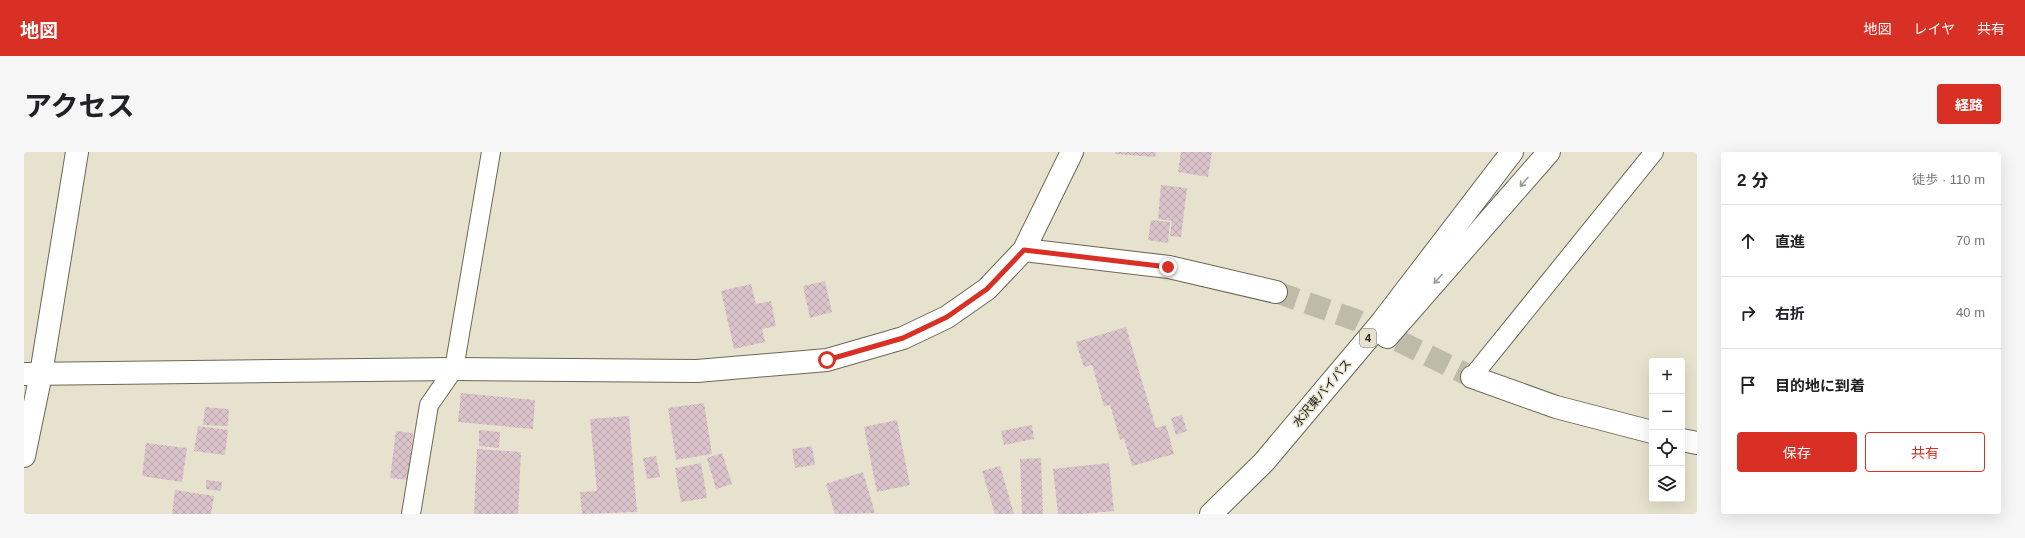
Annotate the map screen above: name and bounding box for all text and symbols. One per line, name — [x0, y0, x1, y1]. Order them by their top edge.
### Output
text: 地図 — [20, 20, 58, 41]
text: 地図 — [1863, 21, 1891, 37]
text: レイヤ — [1913, 21, 1955, 37]
text: 共有 — [1977, 21, 2005, 37]
button: 経路 — [1937, 84, 2001, 124]
text: アクセス — [24, 91, 135, 122]
text: 2 分 — [1737, 171, 1768, 190]
text: 徒歩 · 110 m — [1912, 172, 1985, 187]
one-way arrow — [1519, 176, 1528, 187]
icon: ahead — [1737, 230, 1759, 252]
text: 直進 — [1775, 233, 1805, 250]
text: 70 m — [1956, 233, 1985, 248]
route end — [1159, 258, 1177, 276]
one-way arrow — [1434, 274, 1443, 285]
icon: right — [1737, 302, 1759, 324]
text: 右折 — [1775, 305, 1805, 322]
text: 40 m — [1956, 305, 1985, 320]
road number: 4 — [1360, 329, 1376, 347]
route start — [818, 351, 836, 369]
street label: 水沢東バイパス — [1290, 356, 1354, 430]
map controls — [1649, 358, 1685, 502]
button: + — [1649, 358, 1685, 394]
icon: arrive — [1737, 374, 1759, 396]
text: 目的地に到着 — [1775, 377, 1865, 394]
button: − — [1649, 394, 1685, 430]
button: locate — [1649, 430, 1685, 466]
button: 保存 — [1737, 432, 1857, 472]
button: 共有 — [1865, 432, 1985, 472]
button: layers — [1649, 466, 1685, 502]

